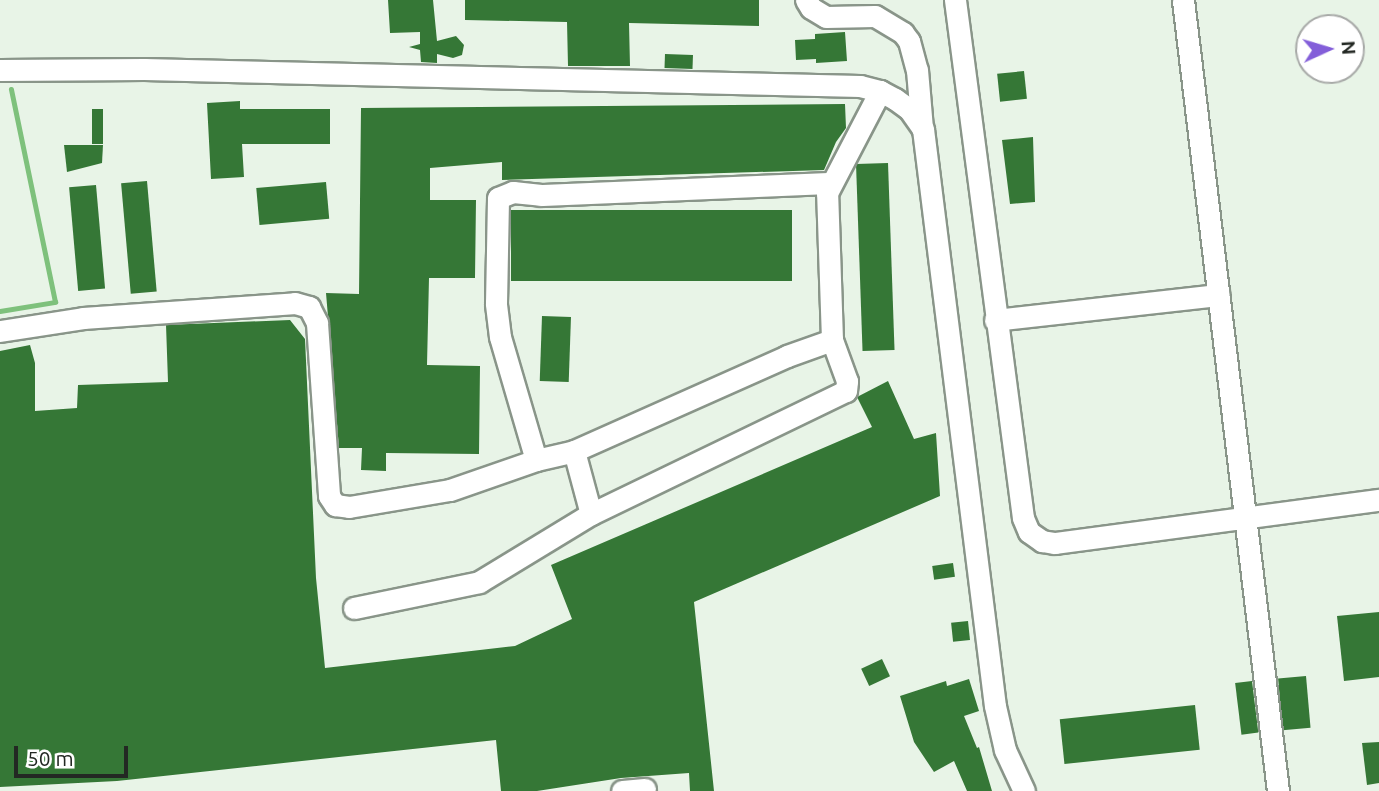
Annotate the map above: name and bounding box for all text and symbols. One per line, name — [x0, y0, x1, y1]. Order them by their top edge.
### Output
north arrow — [1295, 14, 1365, 84]
text: N — [1337, 40, 1360, 56]
scale bar — [18, 732, 131, 776]
text: 50 m — [27, 746, 74, 770]

